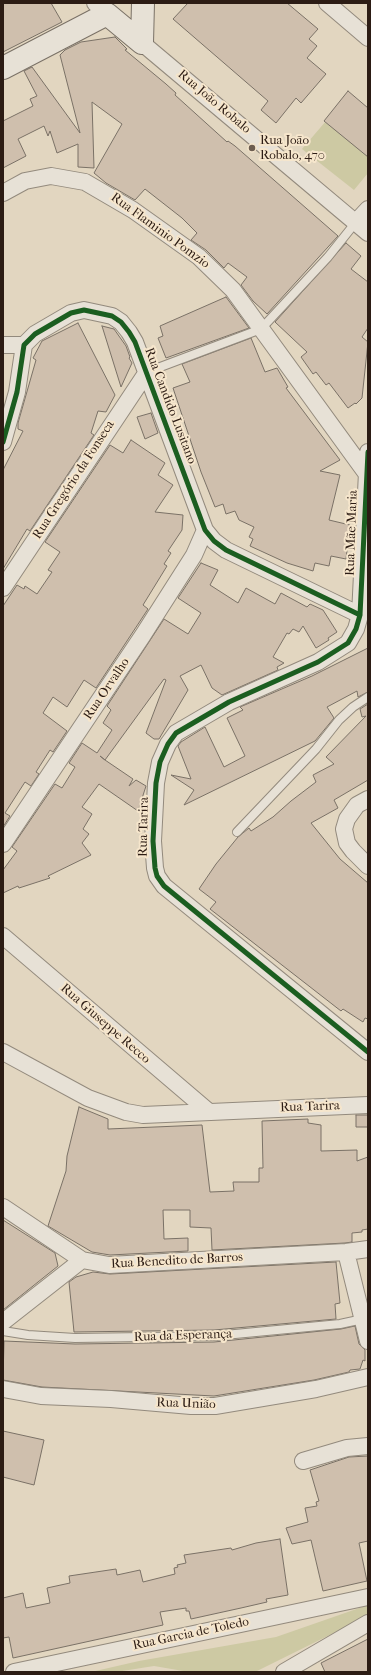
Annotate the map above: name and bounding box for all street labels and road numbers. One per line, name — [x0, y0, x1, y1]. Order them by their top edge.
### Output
street label: Rua João Robalo — [174, 67, 254, 137]
street label: Rua Flaminio Pomzio — [108, 190, 212, 272]
street label: Rua Candido Lusitano — [141, 346, 199, 466]
street label: Rua Gregório da Fonseca — [30, 418, 118, 542]
street label: Rua Mãe Maria — [343, 490, 361, 576]
street label: Rua Orvalho — [81, 655, 133, 723]
street label: Rua Tarira — [136, 797, 152, 857]
street label: Rua Giuseppe Recco — [57, 981, 153, 1067]
street label: Rua Tarira — [280, 1098, 340, 1116]
street label: Rua Benedito de Barros — [111, 1250, 243, 1272]
street label: Rua da Esperança — [134, 1326, 232, 1346]
street label: Rua União — [156, 1395, 216, 1413]
street label: Rua Garcia de Toledo — [131, 1614, 251, 1654]

